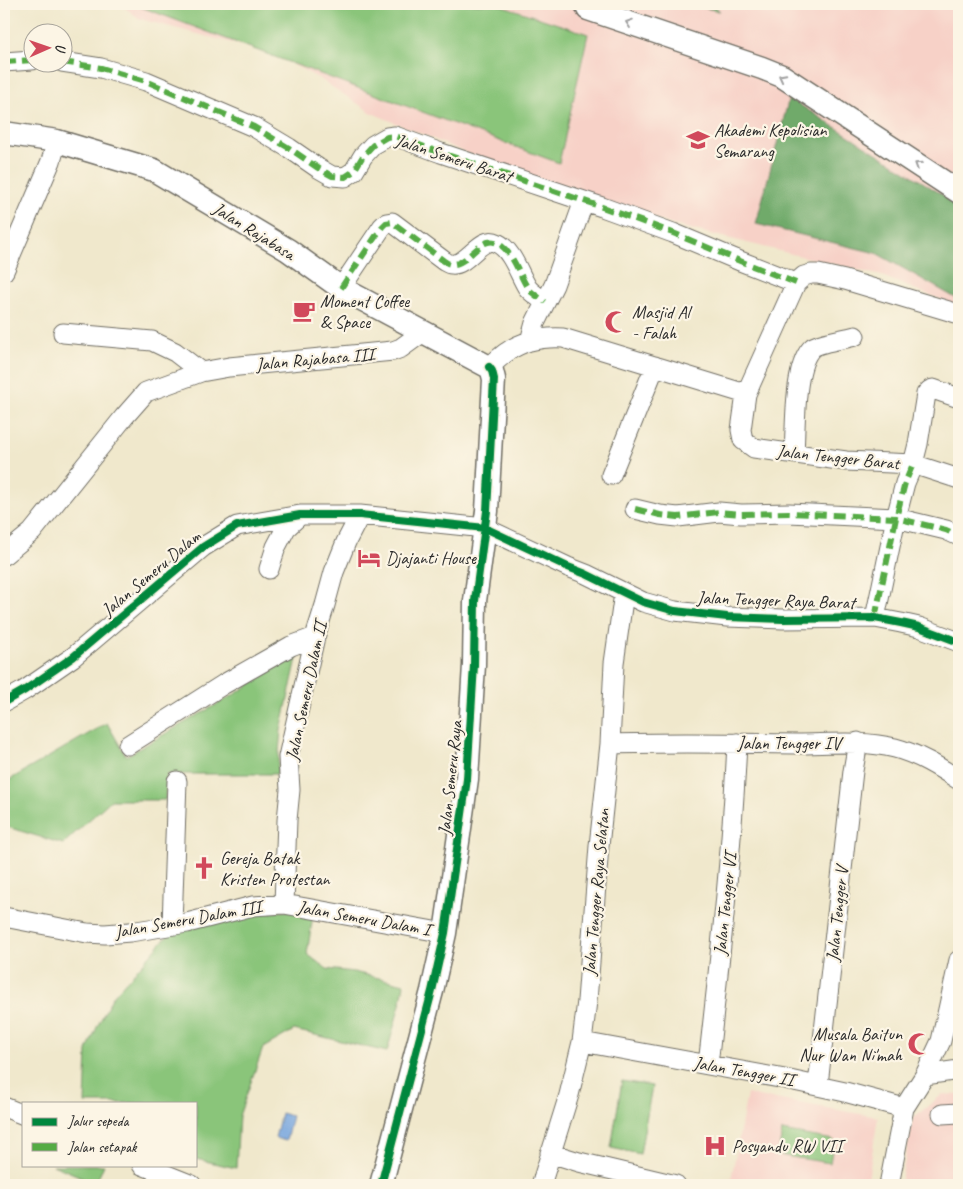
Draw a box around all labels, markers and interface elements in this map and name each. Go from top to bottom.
one-way arrow [625,18,634,28]
north arrow [22,22,72,72]
text: U [52,44,69,54]
one-way arrow [778,73,787,83]
place label: Akademi Kepolisian Semarang [714,119,828,162]
school or university icon: Akademi Kepolisian Semarang [685,127,711,153]
street label: Jalan Semeru Barat [392,129,518,188]
one-way arrow [915,162,924,172]
street label: Jalan Rajabasa [208,197,300,266]
place label: Moment Coffee & Space [320,290,410,333]
cafe icon: Moment Coffee & Space [291,298,317,324]
place label: Masjid Al - Falah [632,301,692,344]
mosque icon: Masjid Al - Falah [603,309,629,335]
street label: Jalan Rajabasa III [254,343,379,375]
street label: Jalan Tengger Barat [775,440,902,475]
street label: Jalan Semeru Dalam [96,525,206,622]
hotel icon: Djajanti House [356,545,382,571]
place label: Djajanti House [386,547,477,569]
street label: Jalan Tengger Raya Barat [696,586,858,614]
street label: Jalan Semeru Dalam II [280,616,332,764]
street label: Jalan Semeru Raya [433,719,467,837]
street label: Jalan Tengger IV [736,732,844,754]
street label: Jalan Tengger Raya Selatan [578,807,614,977]
place label: Gereja Batak Kristen Protestan [220,847,331,890]
street label: Jalan Tengger VI [709,848,742,957]
church icon: Gereja Batak Kristen Protestan [191,855,217,881]
street label: Jalan Tengger V [821,862,853,964]
street label: Jalan Semeru Dalam III [112,895,267,943]
street label: Jalan Semeru Dalam I [295,895,436,941]
place label: Musala Baitun Nur Wan Ni'mah [799,1023,903,1066]
mosque icon: Musala Baitun Nur Wan Ni'mah [906,1031,932,1057]
street label: Jalan Tengger II [691,1051,800,1091]
legend [22,1102,198,1166]
text: Jalur sepeda [67,1112,130,1131]
hospital icon: Posyandu RW VII [702,1133,728,1159]
place label: Posyandu RW VII [732,1135,846,1157]
text: Jalan setapak [67,1138,138,1157]

